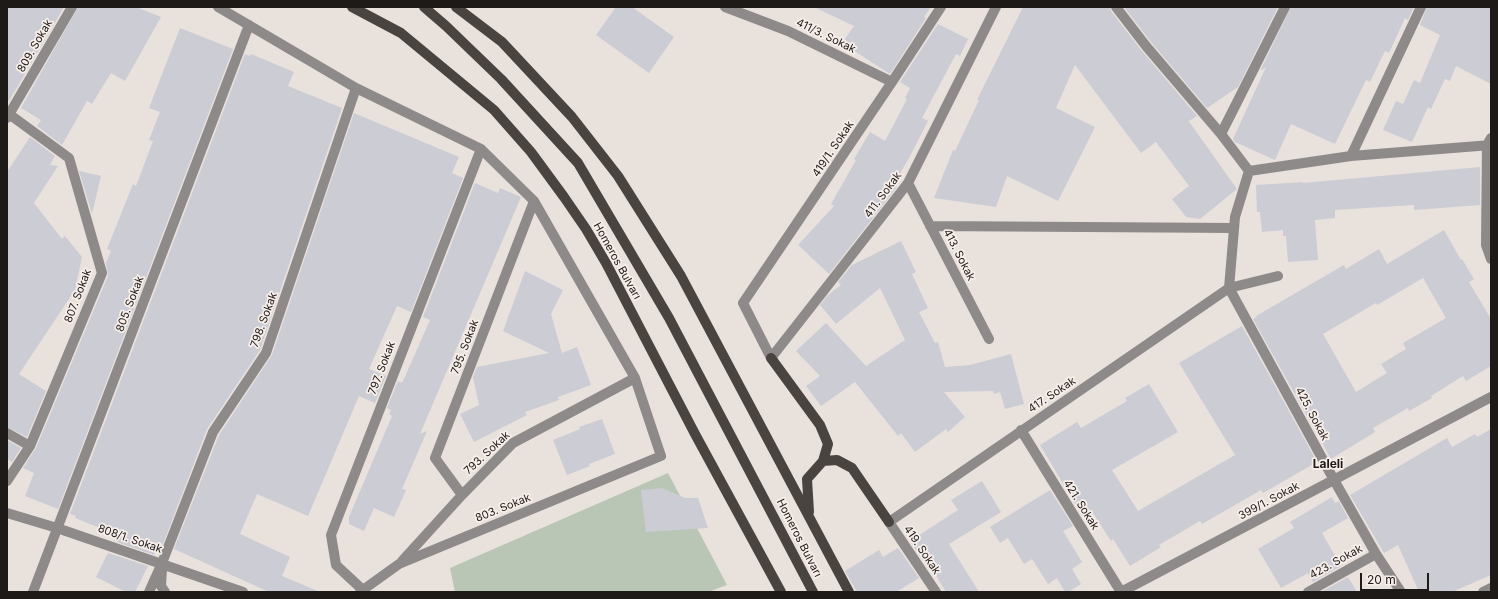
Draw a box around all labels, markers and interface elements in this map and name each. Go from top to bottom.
street label: 411/3. Sokak [794,16,858,56]
street label: 809. Sokak [15,17,55,75]
street label: 419/1. Sokak [809,118,857,180]
street label: 411. Sokak [861,169,905,221]
street label: Homeros Bulvarı [590,220,644,302]
street label: 413. Sokak [940,227,978,283]
street label: 807. Sokak [62,267,94,325]
street label: 805. Sokak [113,274,147,334]
street label: 798. Sokak [248,291,280,349]
street label: 795. Sokak [449,318,481,376]
street label: 797. Sokak [366,340,398,396]
street label: 417. Sokak [1026,374,1078,416]
street label: 425. Sokak [1292,385,1332,443]
street label: 793. Sokak [461,429,513,477]
district label: Laleli [1313,457,1343,471]
street label: 421. Sokak [1060,478,1102,532]
street label: 399/1. Sokak [1236,479,1302,523]
street label: 803. Sokak [473,491,533,525]
street label: Homeros Bulvarı [774,497,824,579]
street label: 808/1. Sokak [96,522,164,556]
street label: 419. Sokak [901,523,943,577]
street label: 423. Sokak [1307,542,1365,582]
scale bar [1362,565,1431,591]
text: 20 m [1367,572,1396,587]

